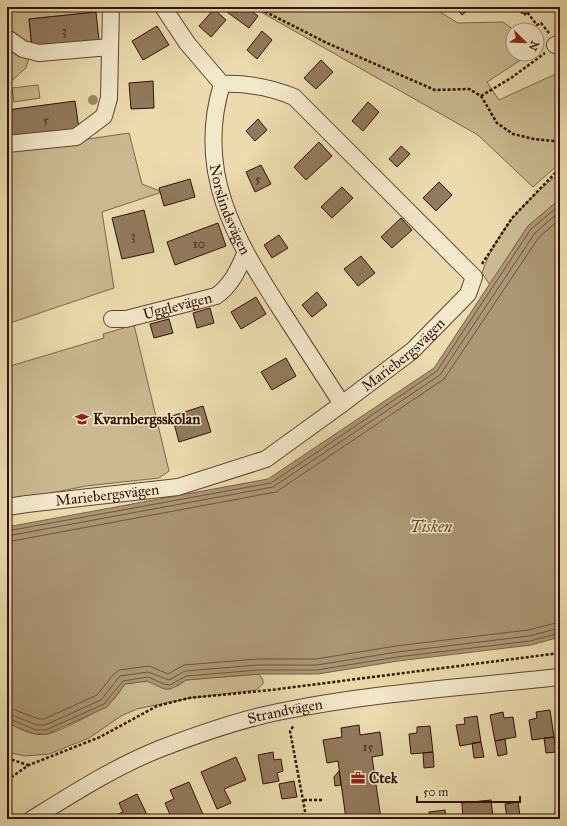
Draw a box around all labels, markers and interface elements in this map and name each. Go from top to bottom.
north arrow [505,22,545,62]
house number: 3 [61,23,67,39]
text: N [526,39,542,53]
house number: 5 [43,112,49,128]
street label: Norslindsvägen [206,163,255,258]
house number: 5 [255,171,261,187]
house number: 3 [130,228,136,244]
house number: 10 [193,236,205,252]
street label: Ugglevägen [141,288,214,323]
street label: Mariebergsvägen [358,314,449,395]
place label: Kvarnbergsskolan [93,410,201,429]
school or university icon: Kvarnbergsskolan [74,411,90,427]
street label: Mariebergsvägen [54,480,160,510]
water label: Tisken [410,517,453,536]
street label: Strandvägen [245,695,324,728]
house number: 15 [362,739,374,755]
place label: Ctek [369,769,399,787]
office icon: Ctek [350,770,366,786]
scale bar [417,778,520,804]
text: 50 m [423,785,448,799]

